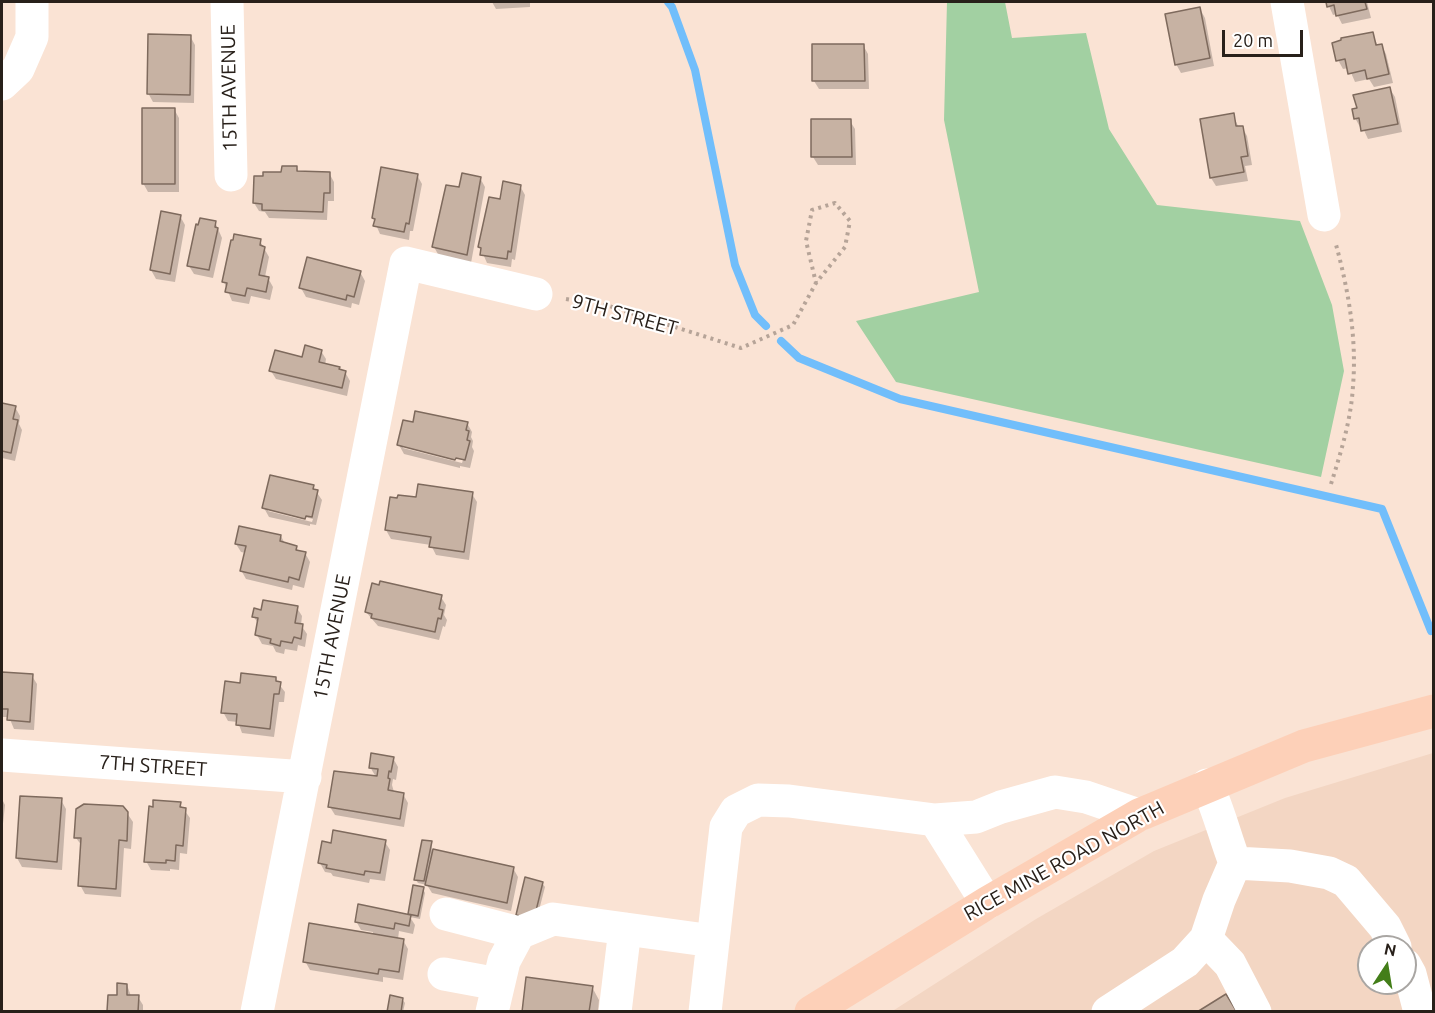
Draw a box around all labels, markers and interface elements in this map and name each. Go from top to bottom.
scale bar [1225,18,1306,56]
street label: 15TH AVENUE [216,24,242,152]
text: 20 m [1233,30,1273,50]
street label: 9TH STREET [569,289,681,341]
street label: 15TH AVENUE [308,572,356,702]
street label: 7TH STREET [98,750,208,782]
street label: RICE MINE ROAD NORTH [960,796,1168,926]
north arrow [1357,935,1417,995]
text: N [1383,939,1398,959]

